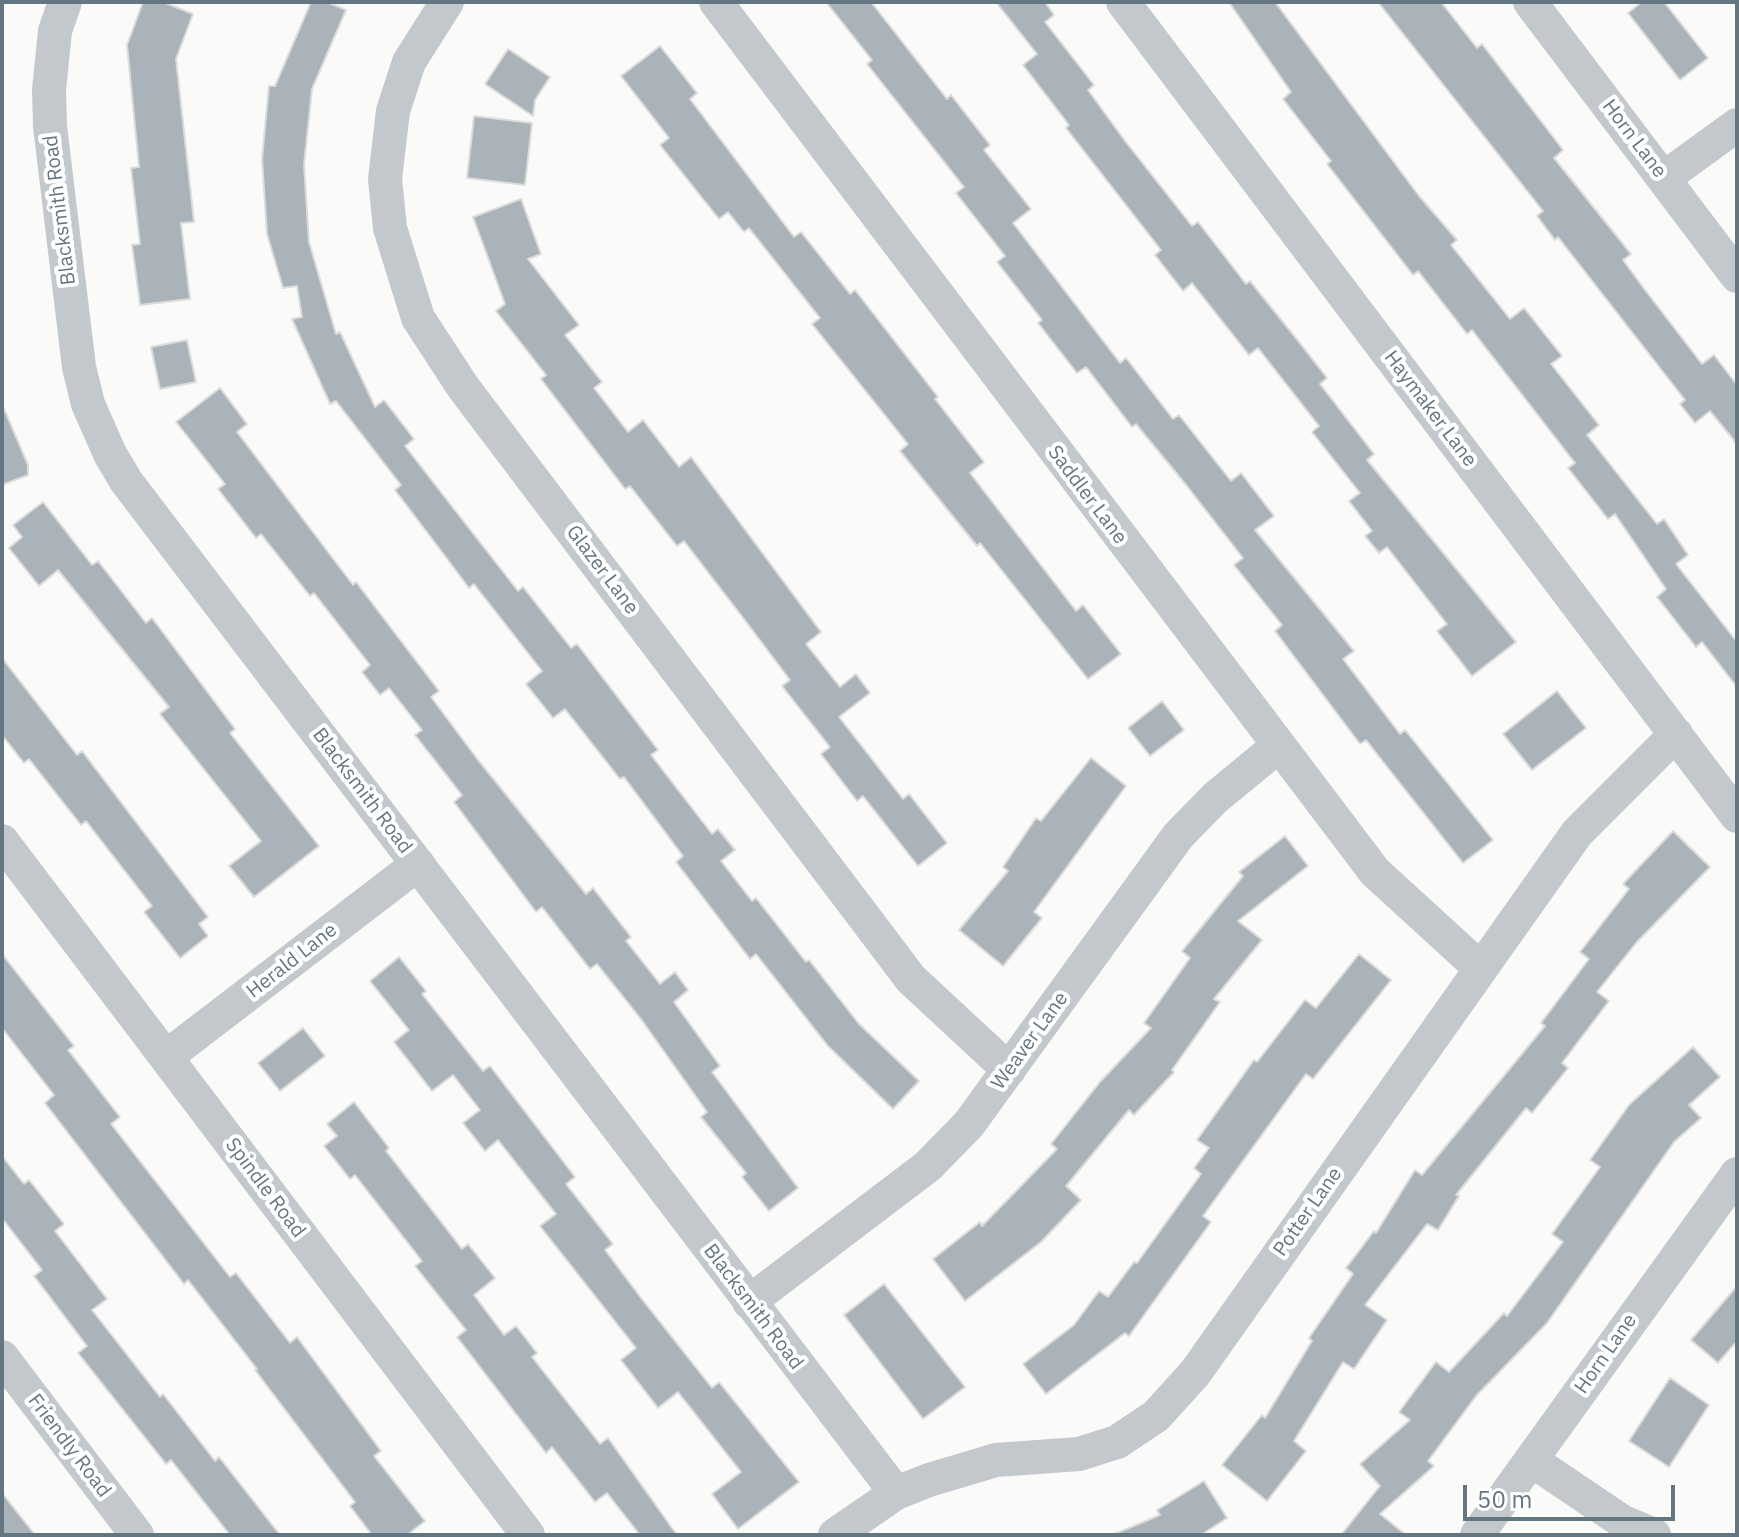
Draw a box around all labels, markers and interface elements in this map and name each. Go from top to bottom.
street label: Horn Lane [1597,95,1671,183]
street label: Blacksmith Road [39,134,81,286]
street label: Haymaker Lane [1379,346,1481,472]
street label: Saddler Lane [1042,441,1132,549]
street label: Glazer Lane [561,521,643,619]
street label: Blacksmith Road [307,724,417,858]
street label: Herald Lane [242,918,342,1004]
street label: Weaver Lane [987,988,1073,1094]
street label: Spindle Road [220,1134,310,1242]
street label: Potter Lane [1269,1163,1347,1261]
street label: Blacksmith Road [698,1240,808,1374]
street label: Horn Lane [1570,1310,1642,1398]
street label: Friendly Road [22,1390,116,1502]
scale bar [1467,1469,1679,1519]
text: 50 m [1477,1483,1532,1515]

